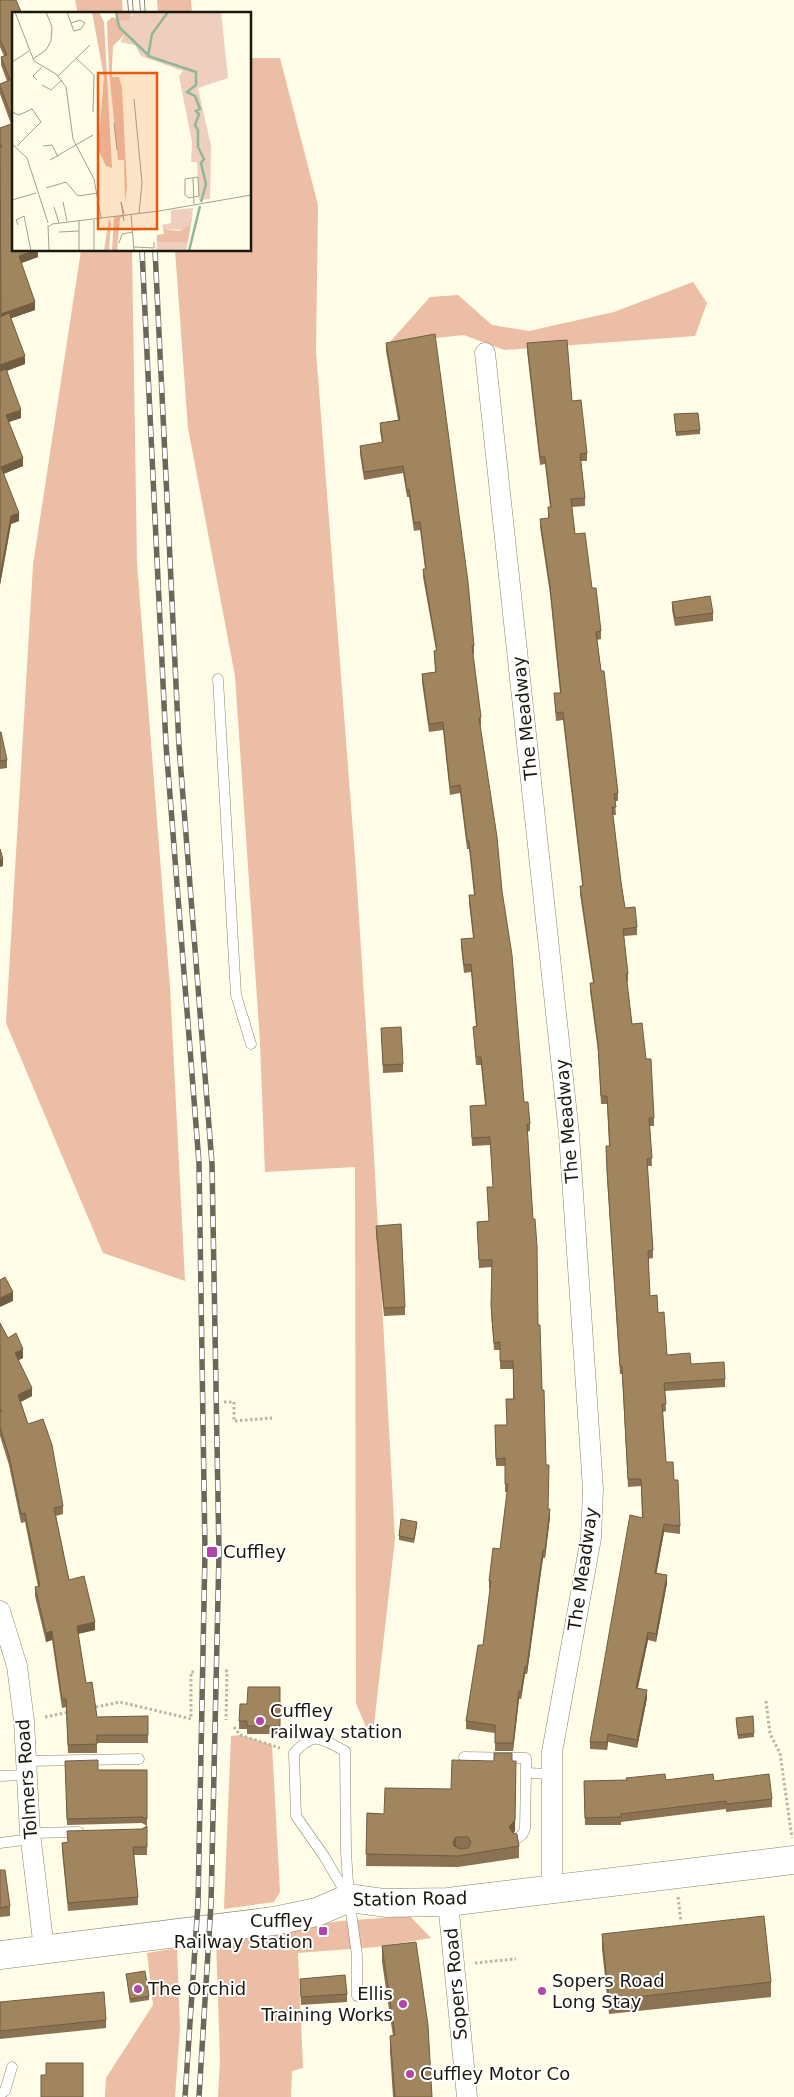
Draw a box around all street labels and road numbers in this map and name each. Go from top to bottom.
street label: The Meadway [508,655,542,782]
street label: The Meadway [551,1058,582,1185]
street label: The Meadway [563,1505,602,1633]
street label: Tolmers Road [12,1718,41,1841]
street label: Station Road [352,1887,468,1910]
street label: Sopers Road [440,1927,471,2041]

